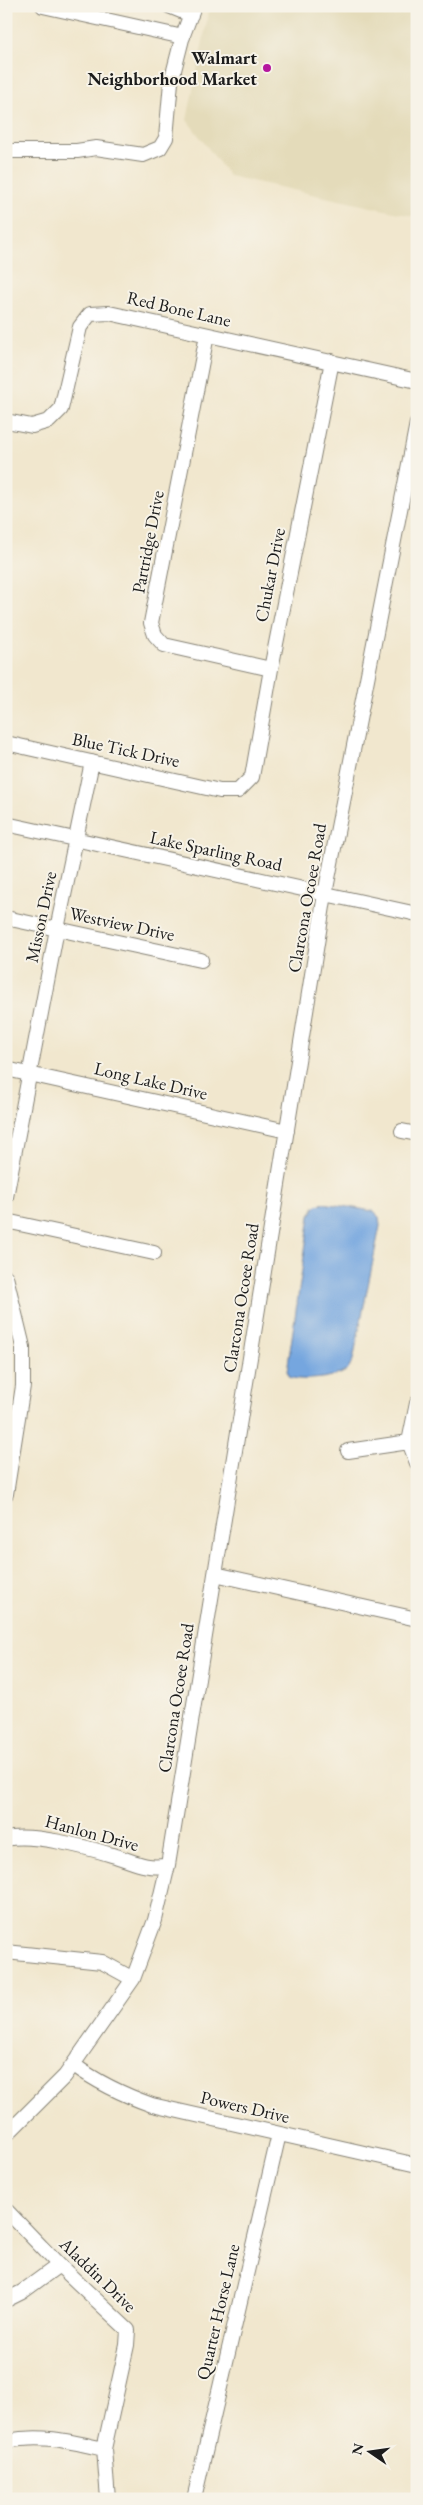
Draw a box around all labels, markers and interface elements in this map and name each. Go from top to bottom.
place label: Walmart Neighborhood Market [87,46,257,90]
marker: Walmart Neighborhood Market [261,62,273,74]
street label: Red Bone Lane [125,285,233,332]
street label: Partridge Drive [126,489,169,595]
street label: Chukar Drive [249,526,290,624]
street label: Blue Tick Drive [70,727,182,772]
street label: Clarcona Ocoee Road [282,821,331,974]
street label: Lake Sparling Road [148,825,285,876]
street label: Misson Drive [20,869,61,965]
street label: Westview Drive [67,901,177,946]
street label: Long Lake Drive [92,1056,210,1105]
street label: Clarcona Ocoee Road [217,1221,264,1374]
street label: Clarcona Ocoee Road [152,1621,199,1774]
street label: Hanlon Drive [43,1809,142,1856]
street label: Powers Drive [198,2085,292,2128]
street label: Aladdin Drive [54,2232,142,2317]
street label: Quarter Horse Lane [191,2242,244,2382]
north arrow [346,2428,396,2478]
text: N [347,2441,368,2457]

